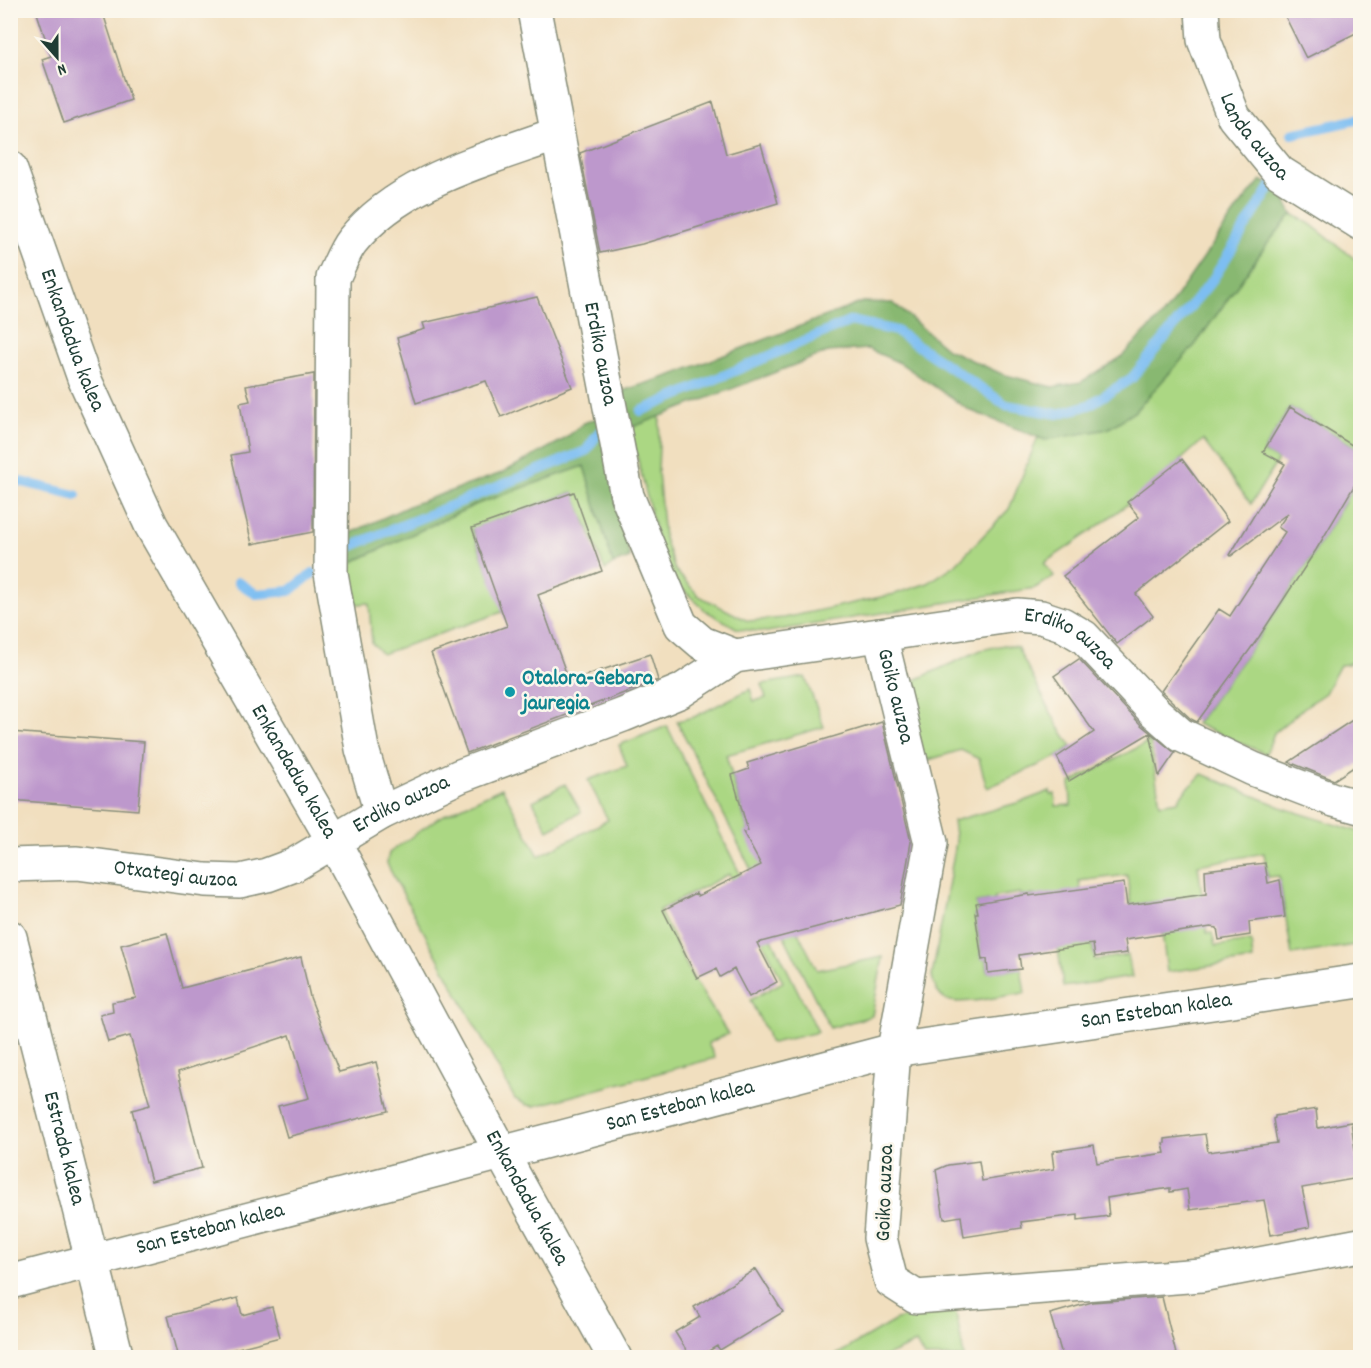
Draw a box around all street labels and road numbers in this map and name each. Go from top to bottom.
street label: Landa auzoa [1211,89,1295,190]
street label: Enkandadua kalea [31,265,113,417]
street label: Erdiko auzoa [575,299,625,409]
street label: Erdiko auzoa [1023,600,1123,677]
street label: Goiko auzoa [868,645,922,748]
street label: Enkandadua kalea [242,699,345,845]
street label: Erdiko auzoa [347,767,456,842]
street label: Otxategi auzoa [112,852,238,896]
street label: San Esteban kalea [1079,985,1234,1038]
street label: San Esteban kalea [603,1072,758,1140]
street label: Estrada kalea [34,1088,93,1209]
street label: Enkandadua kalea [477,1125,577,1272]
street label: Goiko auzoa [869,1143,903,1242]
street label: San Esteban kalea [133,1195,288,1264]

